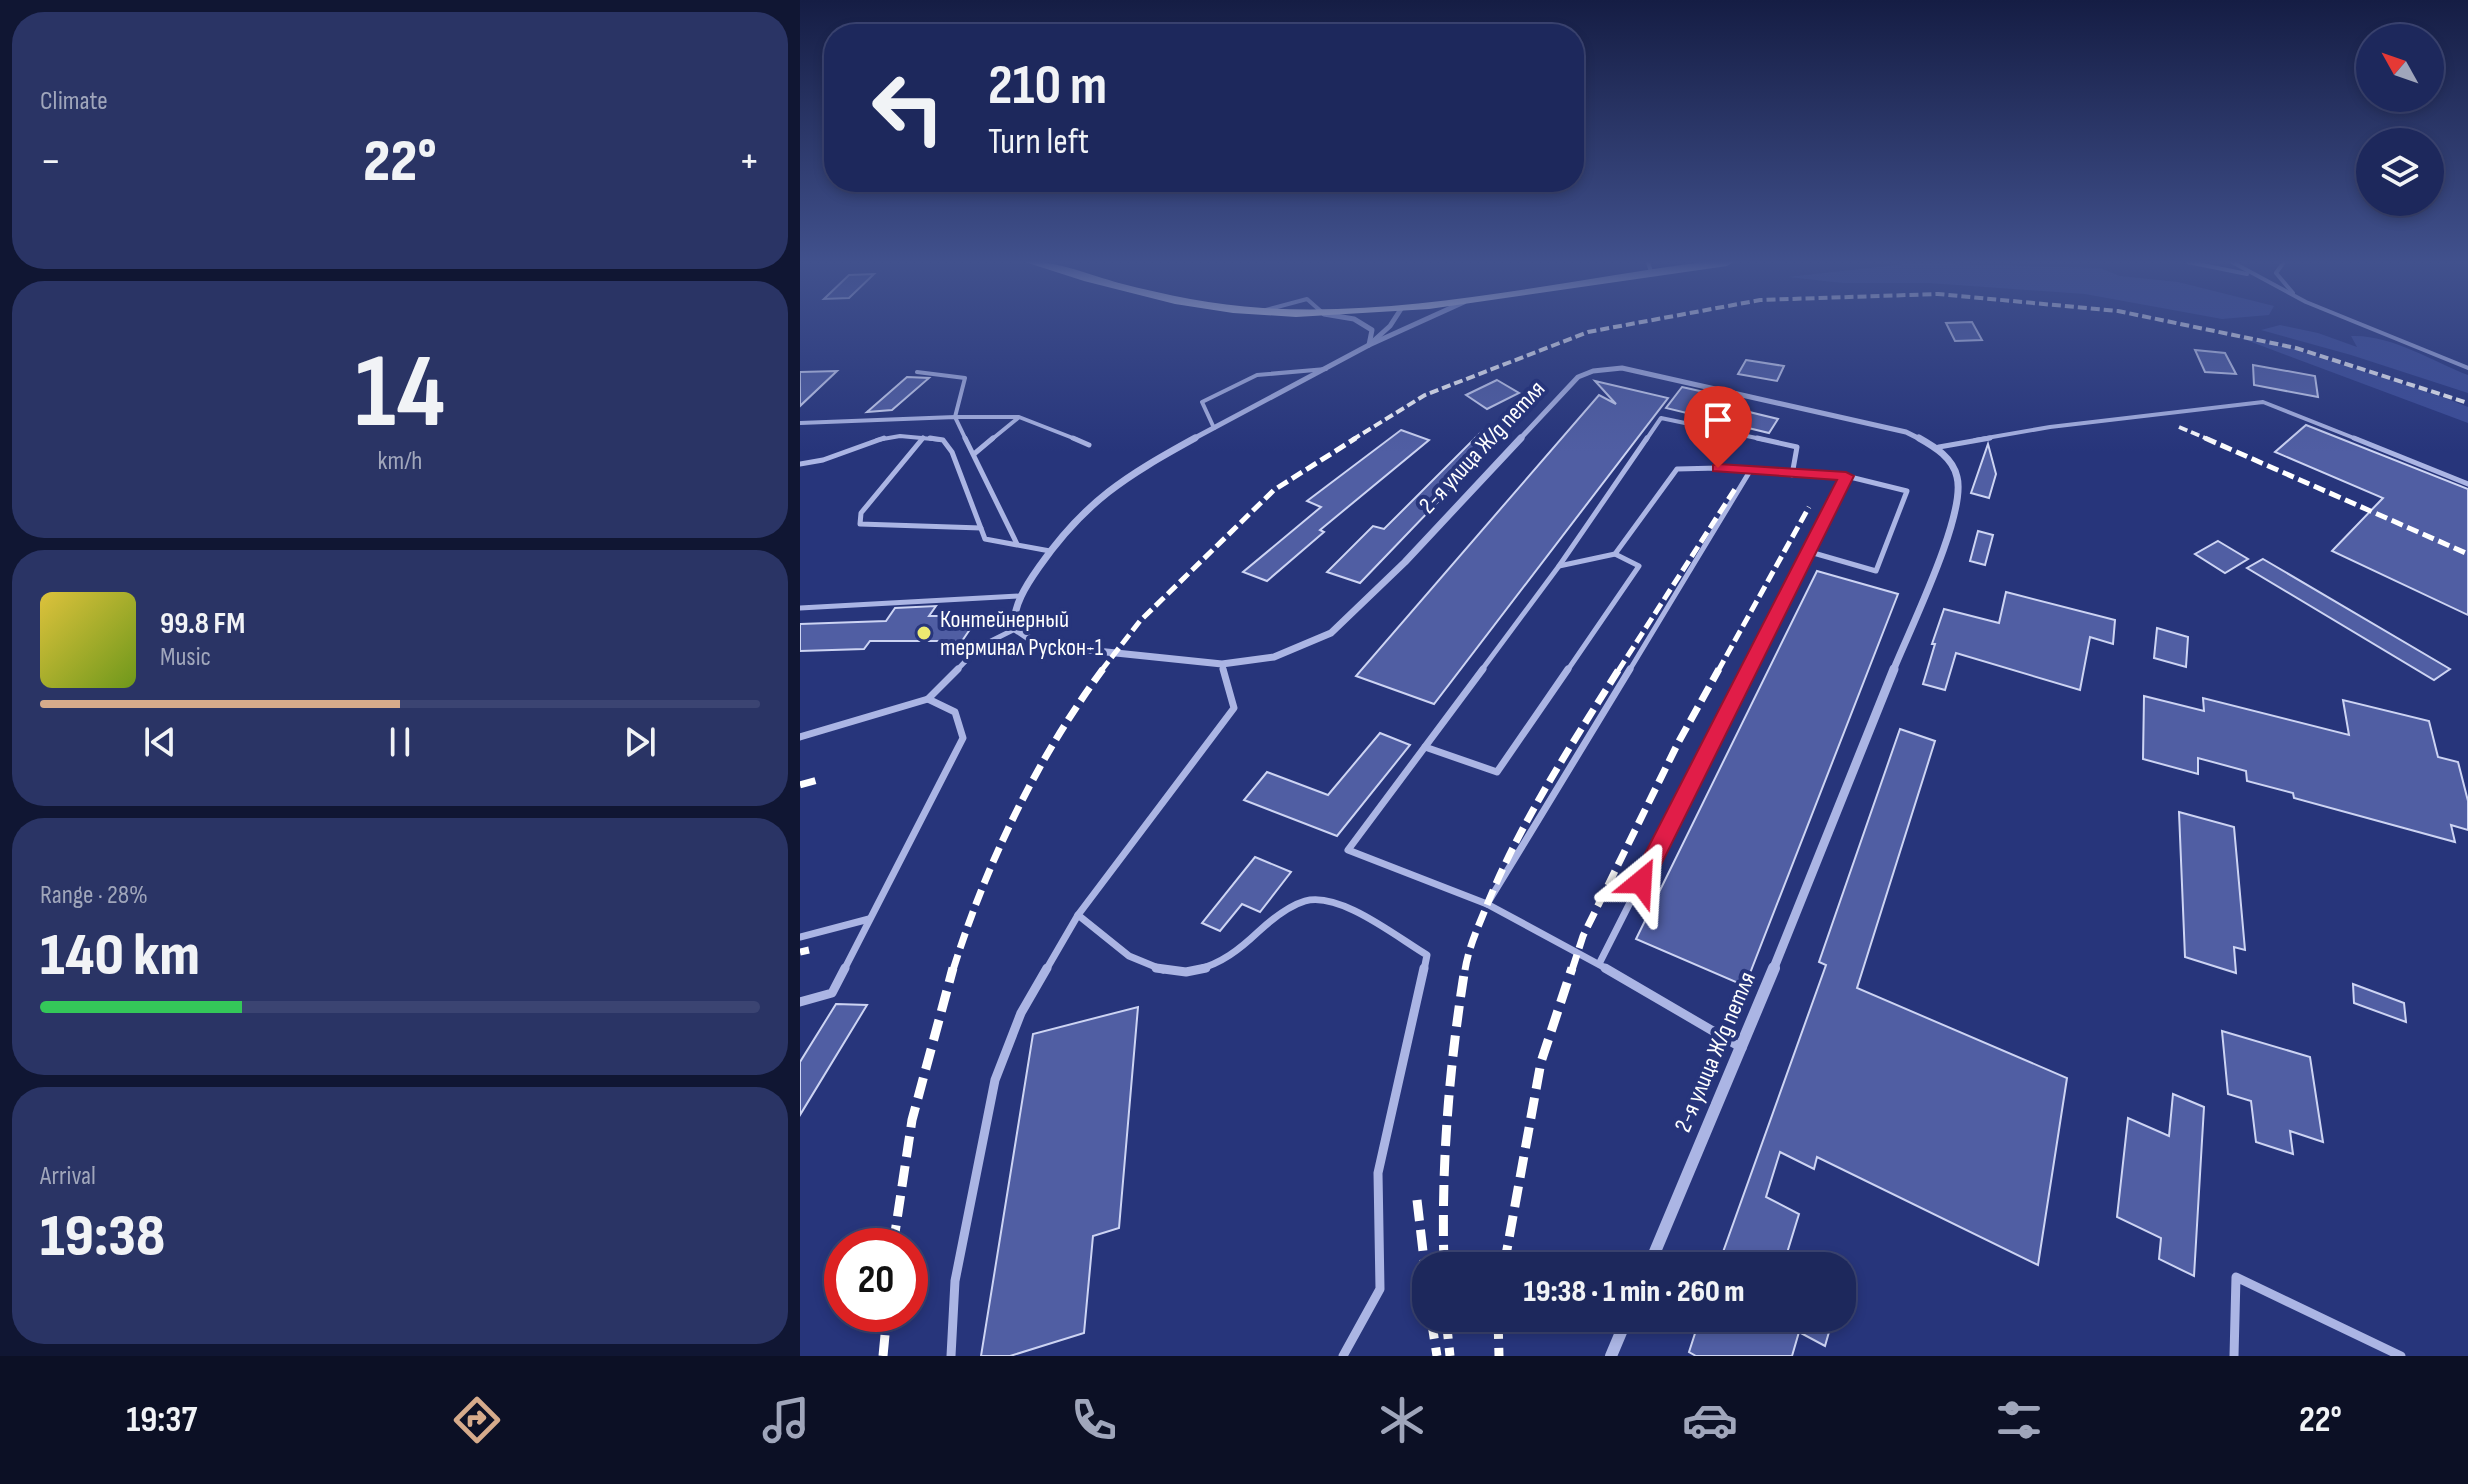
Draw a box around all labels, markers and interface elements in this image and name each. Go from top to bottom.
north arrow [2356,24,2444,112]
map controls [2356,24,2444,216]
text: 210 m [988,53,1107,120]
icon: left [856,56,960,160]
text: Climate [40,86,108,117]
text: Turn left [988,121,1089,164]
text: 22° [363,126,437,198]
button: layers [2356,128,2444,216]
text: − [40,135,62,188]
text: + [738,135,760,188]
text: 14 [355,331,445,456]
street label: 2-я улица Ж/д петля [1413,375,1551,519]
pin [1684,386,1752,468]
icon: arrive [1696,398,1740,442]
text: km/h [378,446,422,477]
place label: Контейнерный терминал Рускон-1 [940,605,1104,662]
text: 99.8 FM [160,606,245,642]
marker: Контейнерный терминал Рускон-1 [915,624,933,642]
text: Music [160,642,211,673]
icon: previous [138,720,182,764]
icon: pause [378,720,422,764]
icon: next [618,720,662,764]
position arrow [1599,840,1683,924]
text: Range · 28% [40,880,148,911]
text: 140 km [40,920,200,992]
street label: 2-я улица Ж/д петля [1668,968,1762,1136]
text: Arrival [40,1161,96,1192]
text: 19:38 [40,1201,165,1273]
speed limit sign: 20 [824,1228,928,1332]
text: 19:38 · 1 min · 260 m [1523,1274,1745,1310]
icon: directions [449,1392,505,1448]
icon: music [758,1392,814,1448]
icon: phone [1066,1392,1122,1448]
icon: climate [1374,1392,1430,1448]
icon: car [1682,1392,1738,1448]
icon: filters [1991,1392,2047,1448]
text: 19:37 [126,1399,197,1442]
text: 22° [2299,1399,2342,1442]

